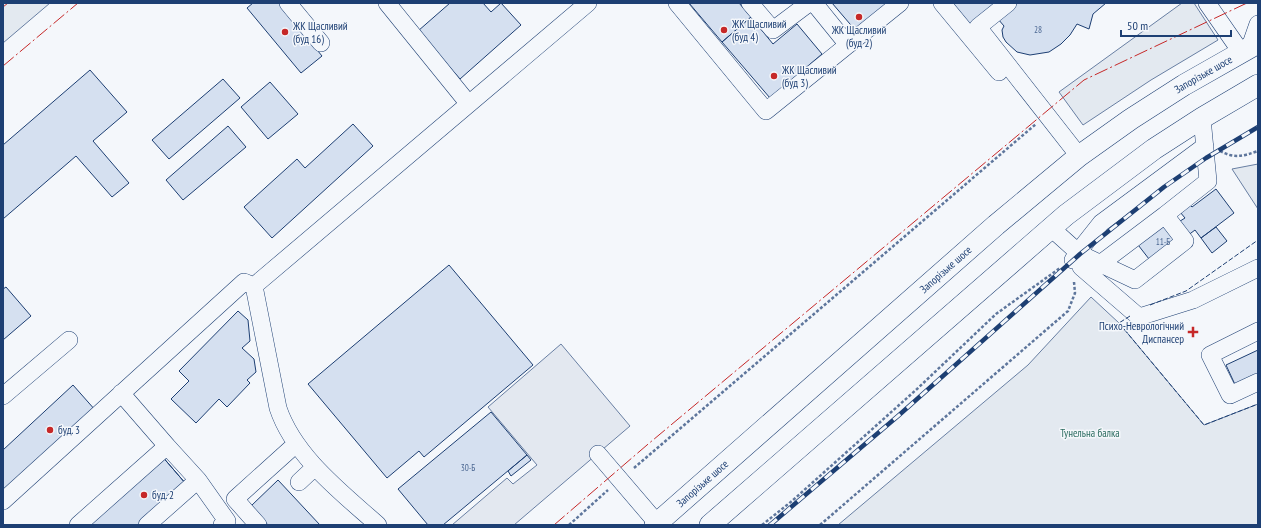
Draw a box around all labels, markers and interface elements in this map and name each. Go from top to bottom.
marker: ЖК Щасливий (буд 2) [854,12,864,22]
scale bar [1121,12,1231,38]
place label: ЖК Щасливий (буд 4) [731,17,787,44]
text: 50 m [1127,18,1148,33]
place label: ЖК Щасливий (буд 16) [292,19,348,46]
place label: ЖК Щасливий (буд 2) [831,23,886,50]
house number: 28 [1034,24,1042,35]
marker: ЖК Щасливий (буд 4) [719,25,729,35]
marker: ЖК Щасливий (буд 16) [280,27,290,37]
street label: Запорізьке шосе [1172,52,1235,96]
place label: ЖК Щасливий (буд 3) [781,63,837,90]
marker: ЖК Щасливий (буд 3) [769,71,779,81]
house number: 11-Б [1156,236,1170,247]
street label: Запорізьке шосе [917,242,975,296]
place label: Психо-Неврологічний Диспансер [1099,319,1184,346]
marker: Психо-Неврологічний Диспансер [1187,326,1199,338]
place label: буд. 3 [58,423,80,437]
marker: буд. 3 [45,425,55,435]
park label: Тунельна балка [1060,426,1120,440]
street label: Запорізьке шосе [673,457,732,510]
house number: 30-Б [461,462,475,473]
place label: буд. 2 [152,488,174,502]
marker: буд. 2 [139,490,149,500]

